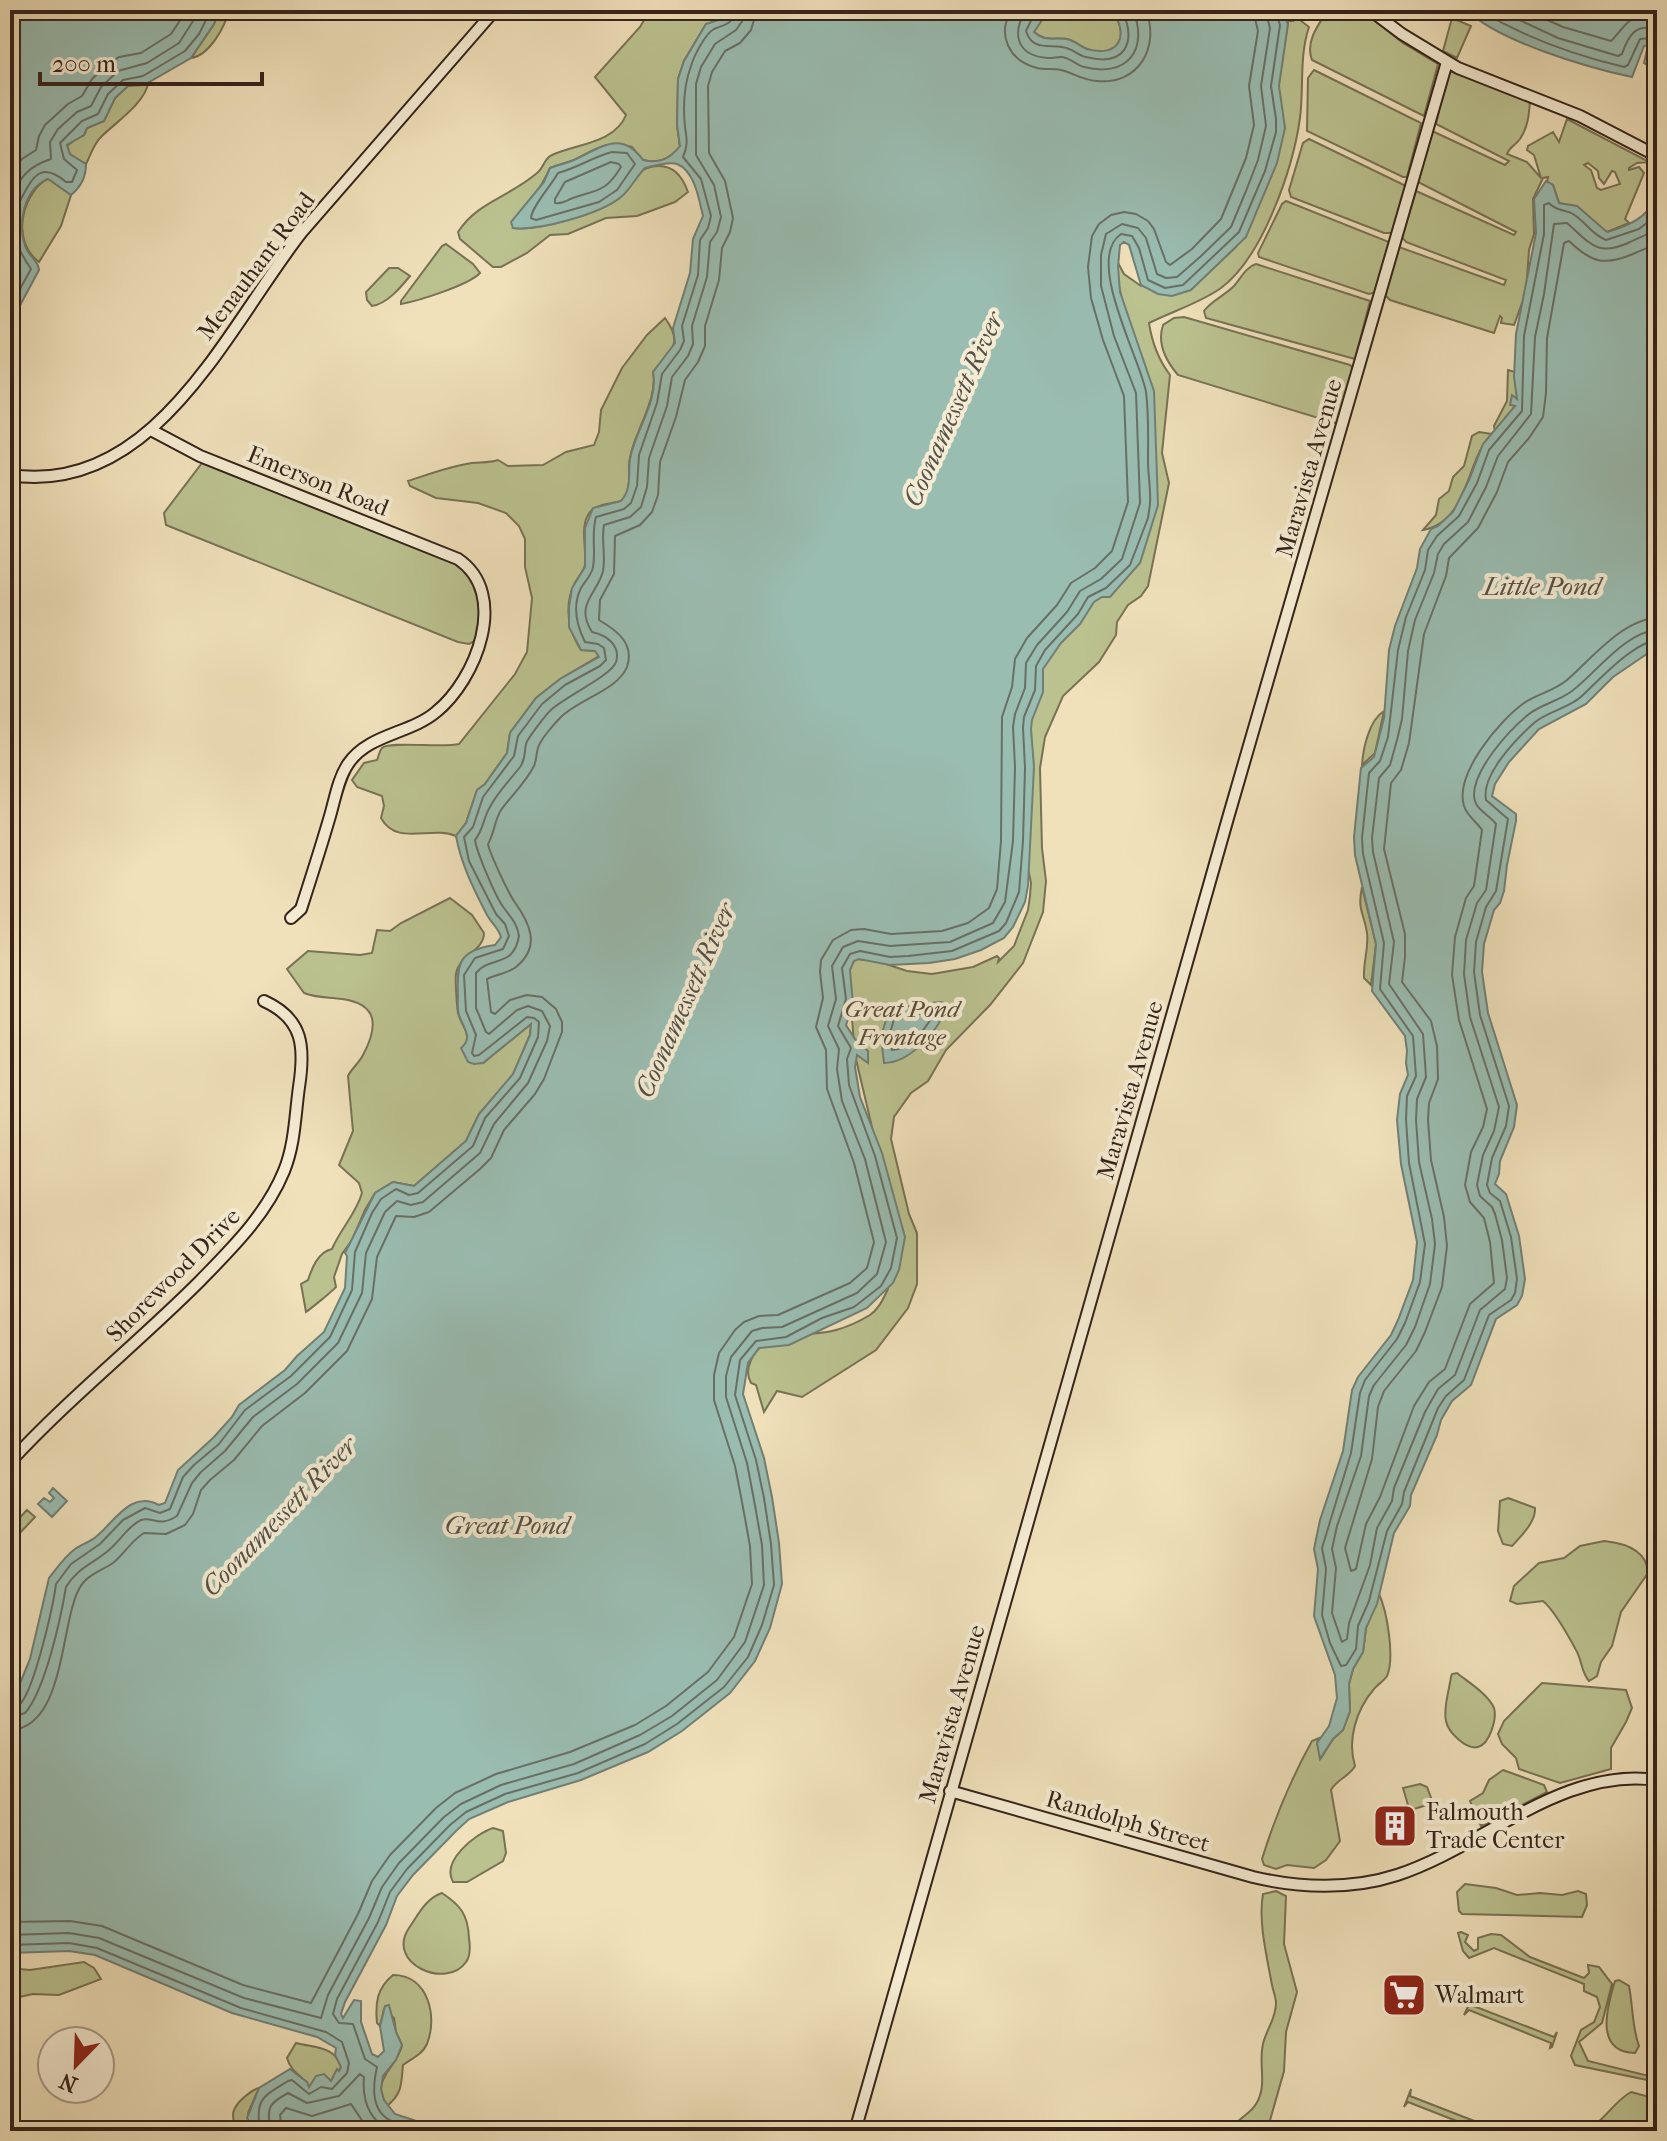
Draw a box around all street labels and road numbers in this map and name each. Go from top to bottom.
street label: Menauhant Road [191,186,321,345]
street label: Maravista Avenue [1270,375,1348,560]
street label: Emerson Road [243,440,394,522]
street label: Maravista Avenue [1091,997,1169,1182]
street label: Shorewood Drive [100,1202,246,1348]
street label: Maravista Avenue [913,1621,991,1806]
street label: Randolph Street [1043,1784,1214,1858]

